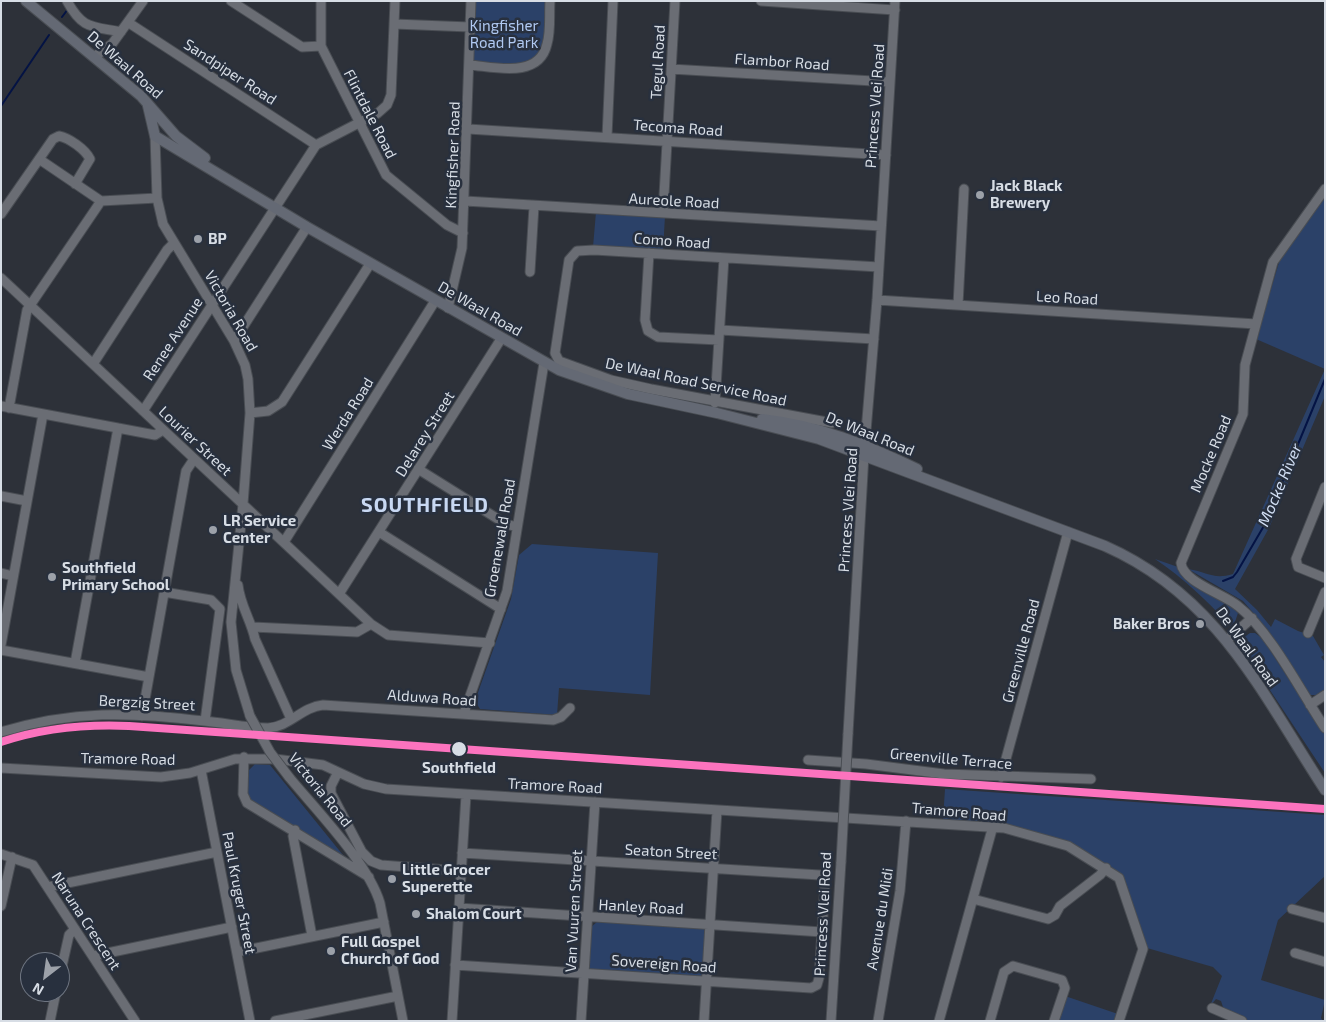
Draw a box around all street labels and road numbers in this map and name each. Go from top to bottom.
street label: Tegul Road [647,24,669,100]
street label: De Waal Road [84,27,166,103]
street label: Sandpiper Road [180,35,280,109]
street label: Princess Vlei Road [862,43,888,169]
street label: Flambor Road [734,50,830,74]
street label: Flintdale Road [340,66,400,162]
street label: Kingfisher Road [442,101,464,209]
street label: Tecoma Road [632,116,724,140]
street label: Aureole Road [628,190,720,212]
street label: Como Road [633,229,711,253]
street label: Victoria Road [201,267,261,355]
street label: De Waal Road [435,278,525,340]
street label: Leo Road [1035,287,1099,309]
street label: Renee Avenue [139,294,207,384]
street label: De Waal Road Service Road [604,354,788,410]
street label: Werda Road [318,374,378,454]
street label: Delarey Street [392,388,458,480]
street label: Lourier Street [155,403,235,479]
street label: De Waal Road [823,408,917,460]
street label: Mocke Road [1187,413,1235,495]
street label: Princess Vlei Road [835,447,861,573]
street label: Groenewald Road [481,477,519,599]
street label: Greenville Road [999,597,1043,705]
street label: De Waal Road [1212,604,1282,690]
street label: Alduwa Road [387,686,477,710]
street label: Bergzig Street [98,691,196,715]
street label: Greenville Terrace [889,745,1013,773]
street label: Tramore Road [80,749,176,769]
street label: Victoria Road [285,749,355,831]
street label: Tramore Road [507,775,603,797]
street label: Tramore Road [911,799,1007,825]
street label: Paul Kruger Street [218,830,260,956]
street label: Seaton Street [624,841,718,863]
street label: Van Vuuren Street [562,849,586,973]
street label: Princess Vlei Road [811,851,835,977]
street label: Avenue du Midi [863,867,897,971]
street label: Naruna Crescent [48,869,124,973]
street label: Hanley Road [598,896,684,918]
street label: Sovereign Road [611,951,717,977]

